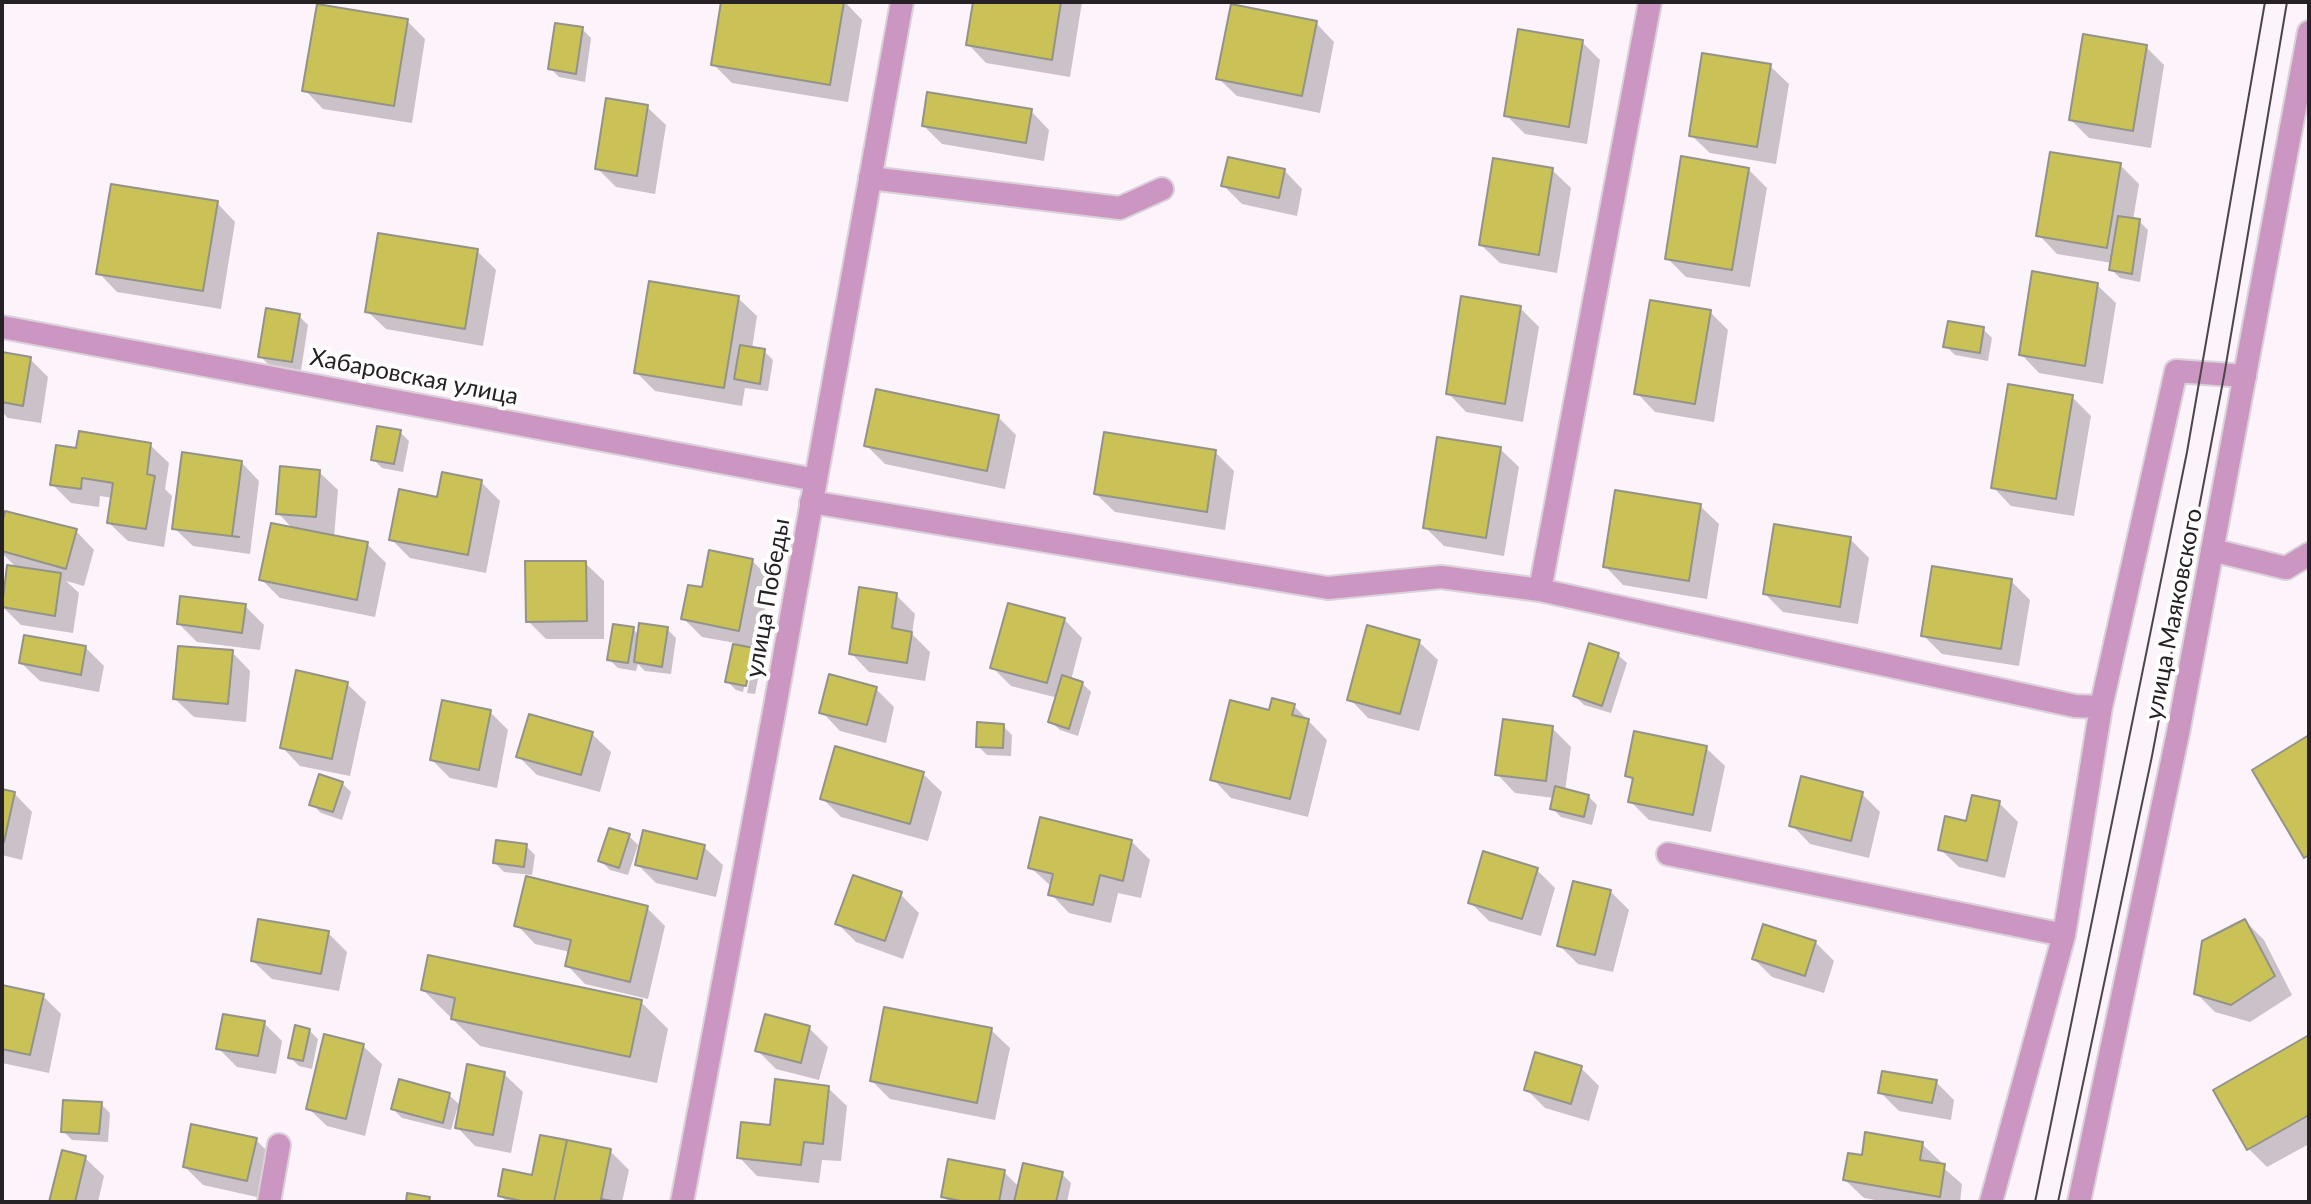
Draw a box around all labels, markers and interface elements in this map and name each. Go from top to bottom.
street label: Хабаровская улица [307,343,521,411]
street label: улица Маяковского [2139,506,2209,722]
street label: улица Победы [740,516,796,680]

